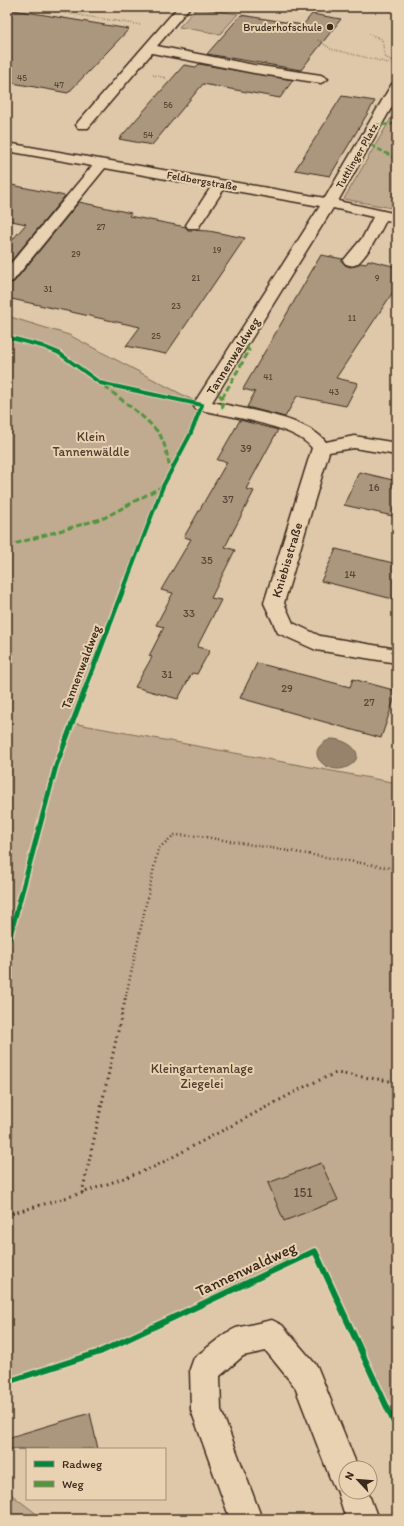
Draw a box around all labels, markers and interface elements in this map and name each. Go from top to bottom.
place label: Bruderhofschule [243,21,322,34]
marker: Bruderhofschule [325,22,335,32]
house number: 45 [17,72,27,83]
house number: 47 [54,79,64,90]
house number: 56 [163,99,173,110]
street label: Tuttlinger Platz [333,121,381,191]
house number: 54 [143,129,154,140]
street label: Feldbergstraße [166,168,238,194]
house number: 27 [96,221,106,232]
house number: 19 [213,244,222,255]
house number: 29 [71,248,81,259]
house number: 21 [192,272,200,283]
house number: 9 [375,272,380,283]
house number: 31 [43,283,53,294]
house number: 23 [171,300,181,311]
house number: 11 [348,312,356,323]
street label: Tannenwaldweg [203,314,263,398]
house number: 25 [151,330,161,341]
house number: 41 [263,371,273,382]
house number: 43 [329,386,339,397]
park label: Klein Tannenwäldle [53,429,129,459]
house number: 39 [240,442,252,455]
house number: 16 [369,481,380,494]
house number: 37 [222,493,234,506]
street label: Kniebisstraße [268,521,306,599]
house number: 35 [201,554,213,567]
house number: 14 [344,568,356,581]
house number: 33 [183,607,195,620]
street label: Tannenwaldweg [58,623,104,711]
house number: 31 [161,668,173,681]
house number: 29 [281,682,293,695]
house number: 27 [363,696,375,709]
park label: Kleingartenanlage Ziegelei [151,1061,253,1091]
house number: 151 [294,1185,312,1200]
street label: Tannenwaldweg [193,1237,300,1301]
legend [26,1448,166,1500]
text: Radweg [62,1457,103,1471]
north arrow [338,1460,378,1500]
text: N [342,1470,357,1482]
text: Weg [62,1477,85,1491]

